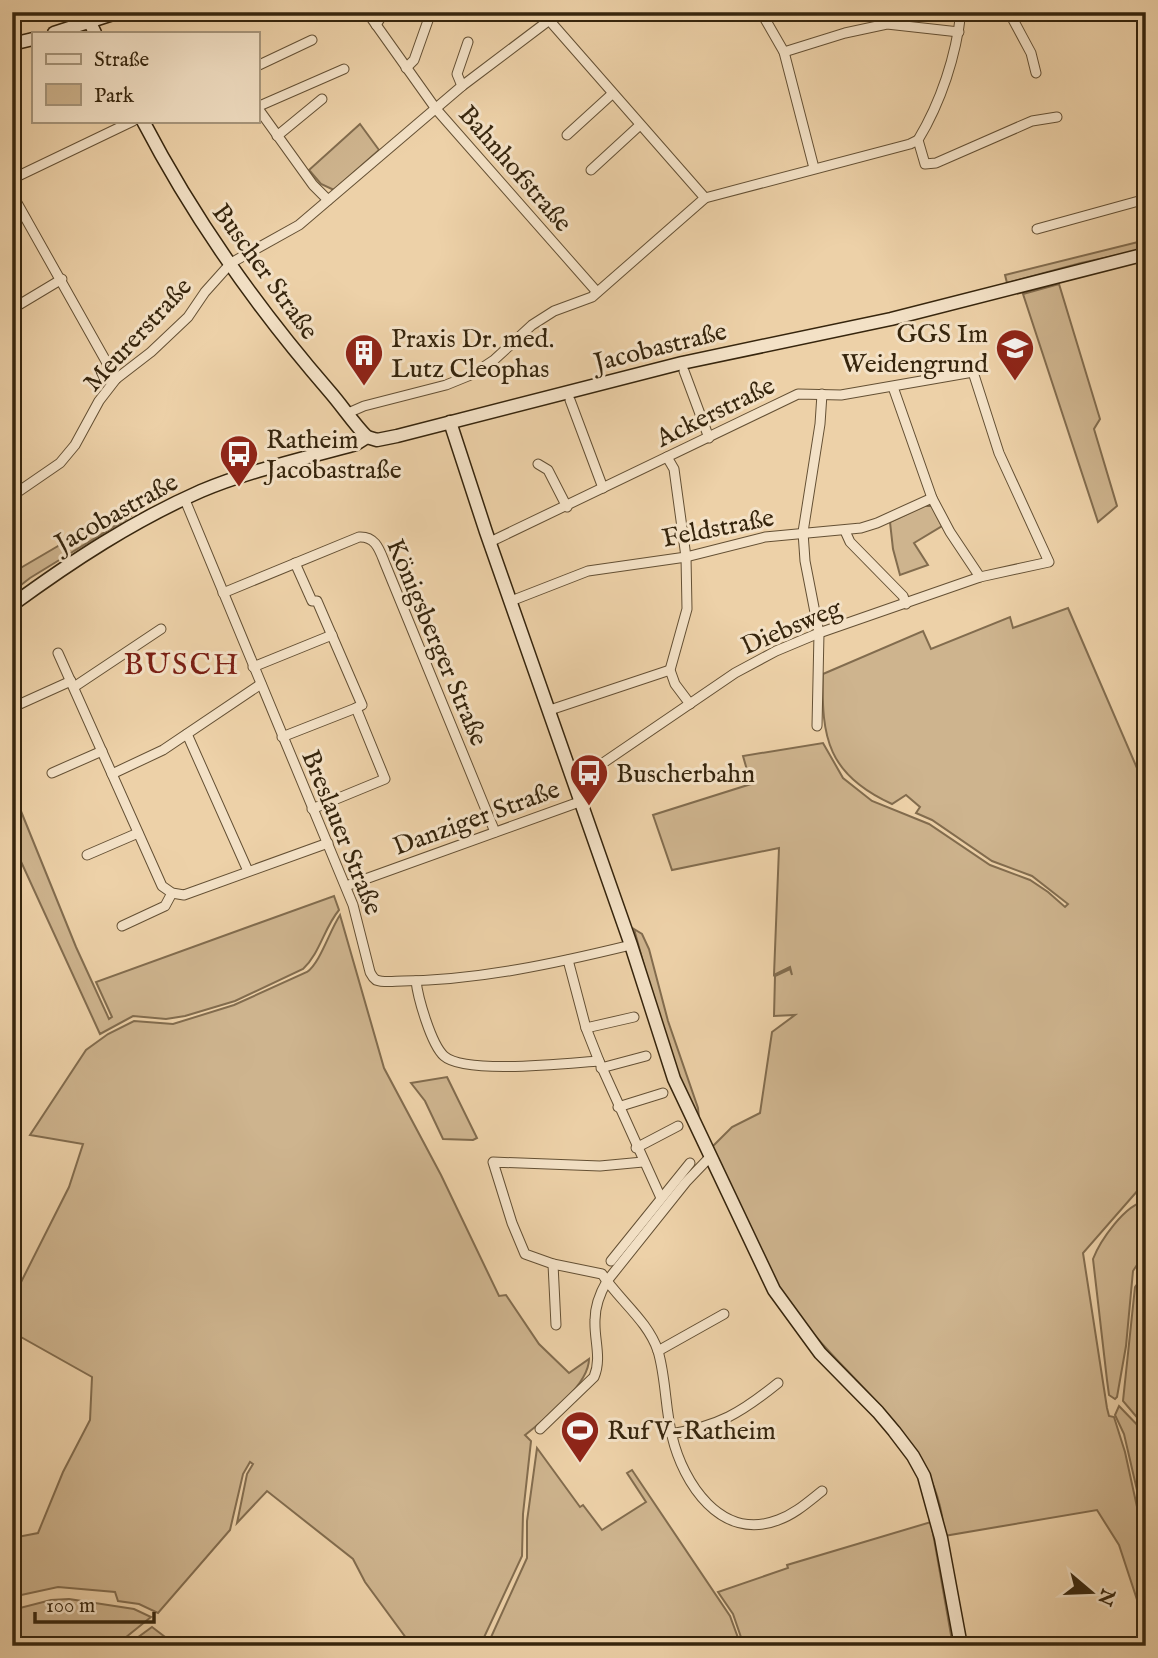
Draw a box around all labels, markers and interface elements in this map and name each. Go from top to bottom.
legend [32,32,259,122]
text: Straße [94,47,150,74]
text: Park [94,83,135,110]
street label: Bahnhofstraße [451,99,579,239]
street label: Buscher Straße [204,197,325,346]
street label: Meurerstraße [77,271,200,399]
street label: Jacobastraße [588,315,730,381]
place label: GGS Im Weidengrund [841,318,988,381]
place label: Praxis Dr. med. Lutz Cleophas [391,323,554,386]
school or university icon: GGS Im Weidengrund [994,327,1036,382]
building icon: Praxis Dr. med. Lutz Cleophas [343,332,385,387]
street label: Ackerstraße [650,369,781,456]
place label: Ratheim Jacobastraße [263,424,402,487]
bus stop icon: Ratheim Jacobastraße [218,433,260,488]
street label: Jacobastraße [47,466,184,562]
street label: Feldstraße [660,501,777,555]
street label: Königsberger Straße [378,534,495,751]
street label: Diebsweg [736,591,848,663]
district label: BUSCH [123,647,241,685]
street label: Breslauer Straße [293,745,390,920]
bus stop icon: Buscherbahn [568,752,610,807]
place label: Buscherbahn [616,758,755,791]
street label: Danziger Straße [389,773,564,864]
sports icon: RufV-Ratheim [559,1409,601,1464]
place label: RufV-Ratheim [607,1415,776,1448]
north arrow [1056,1556,1126,1626]
scale bar [35,1581,154,1625]
text: N [1091,1584,1120,1609]
text: 100 m [46,1593,95,1620]

